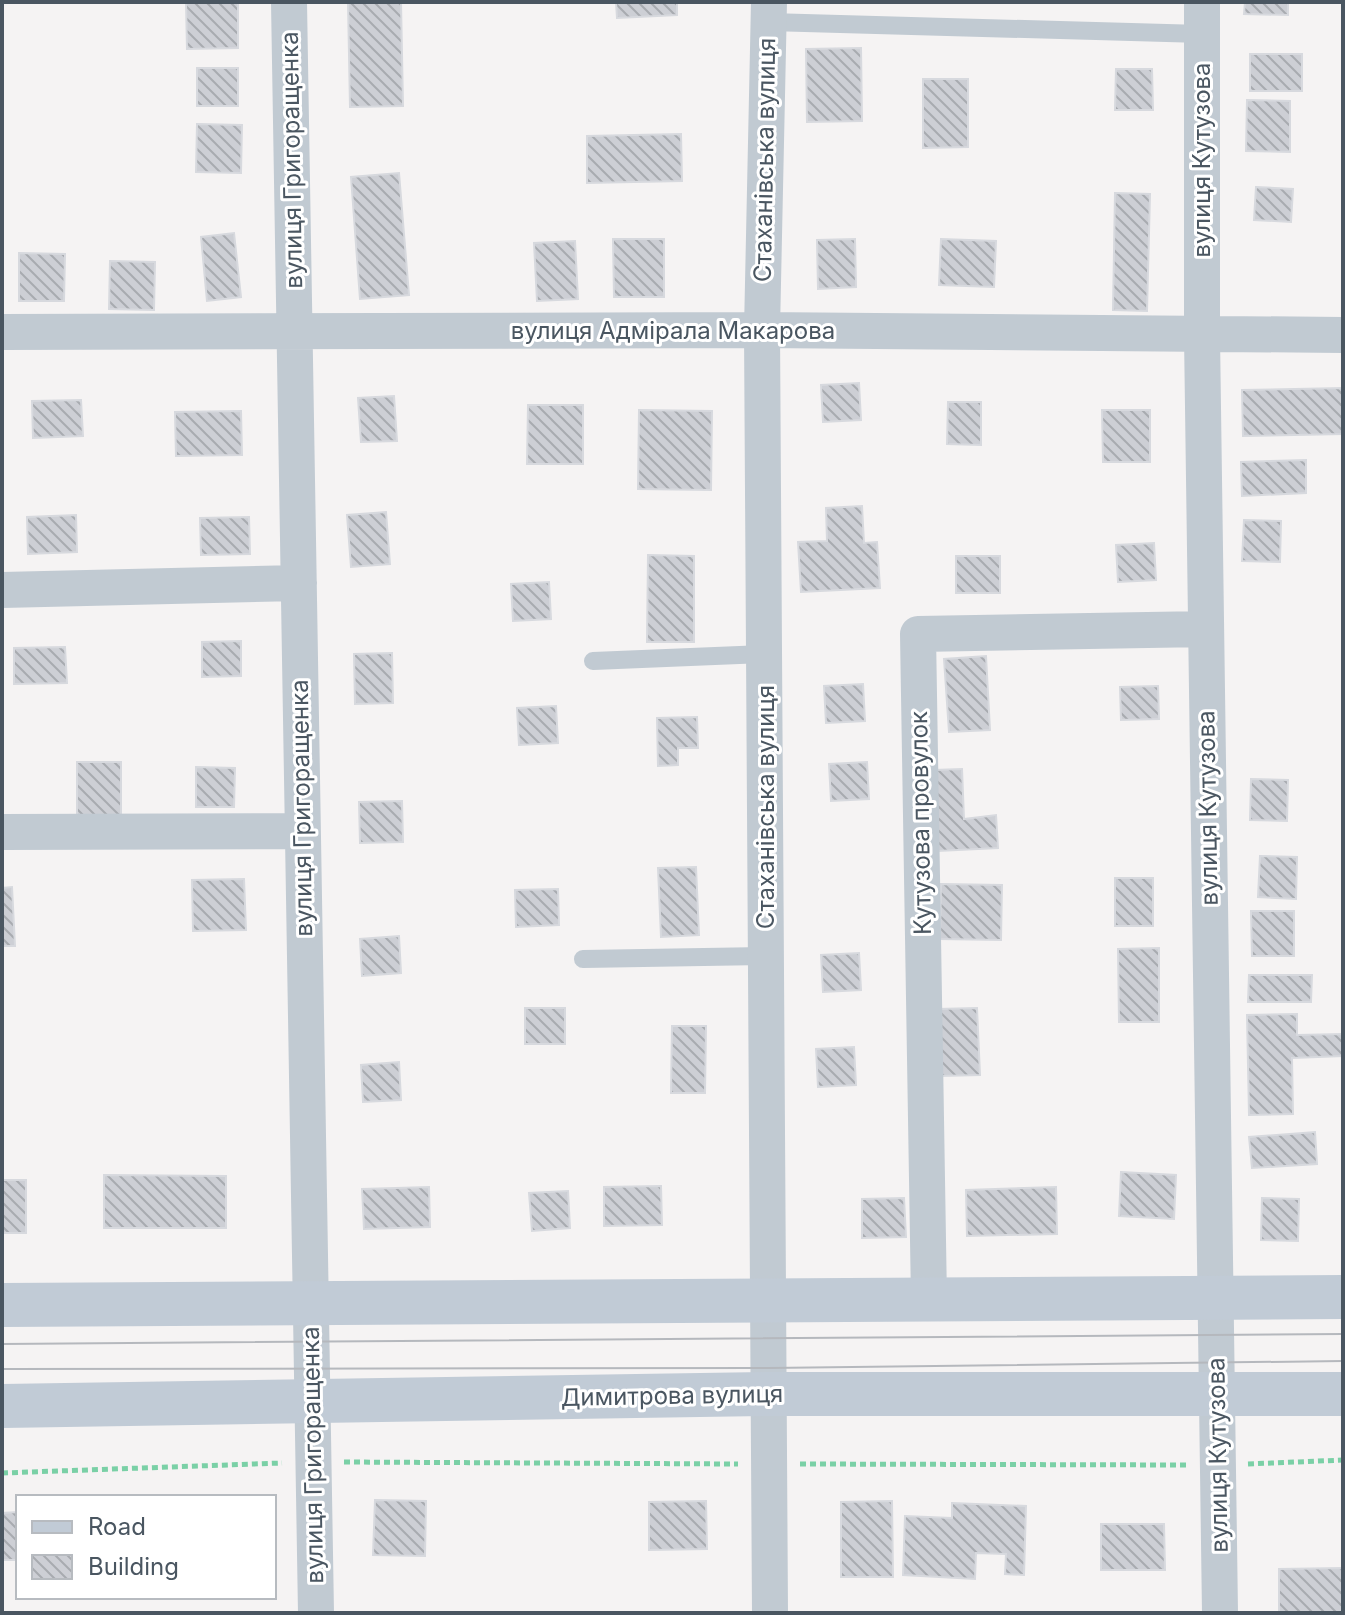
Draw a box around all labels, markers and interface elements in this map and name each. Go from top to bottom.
street label: вулиця Григоращенка [275,31,308,289]
street label: Стаханівська вулиця [748,38,781,282]
street label: вулиця Кутузова [1187,62,1216,258]
street label: вулиця Адмірала Макарова [511,316,835,345]
street label: вулиця Григоращенка [285,679,318,937]
street label: Стаханівська вулиця [751,685,780,929]
street label: вулиця Кутузова [1191,710,1224,906]
street label: Кутузова провулок [904,711,937,935]
street label: вулиця Григоращенка [296,1326,329,1584]
street label: вулиця Кутузова [1201,1357,1234,1553]
street label: Димитрова вулиця [560,1379,784,1412]
legend [16,1495,276,1599]
text: Road [88,1512,146,1541]
text: Building [88,1552,179,1581]

